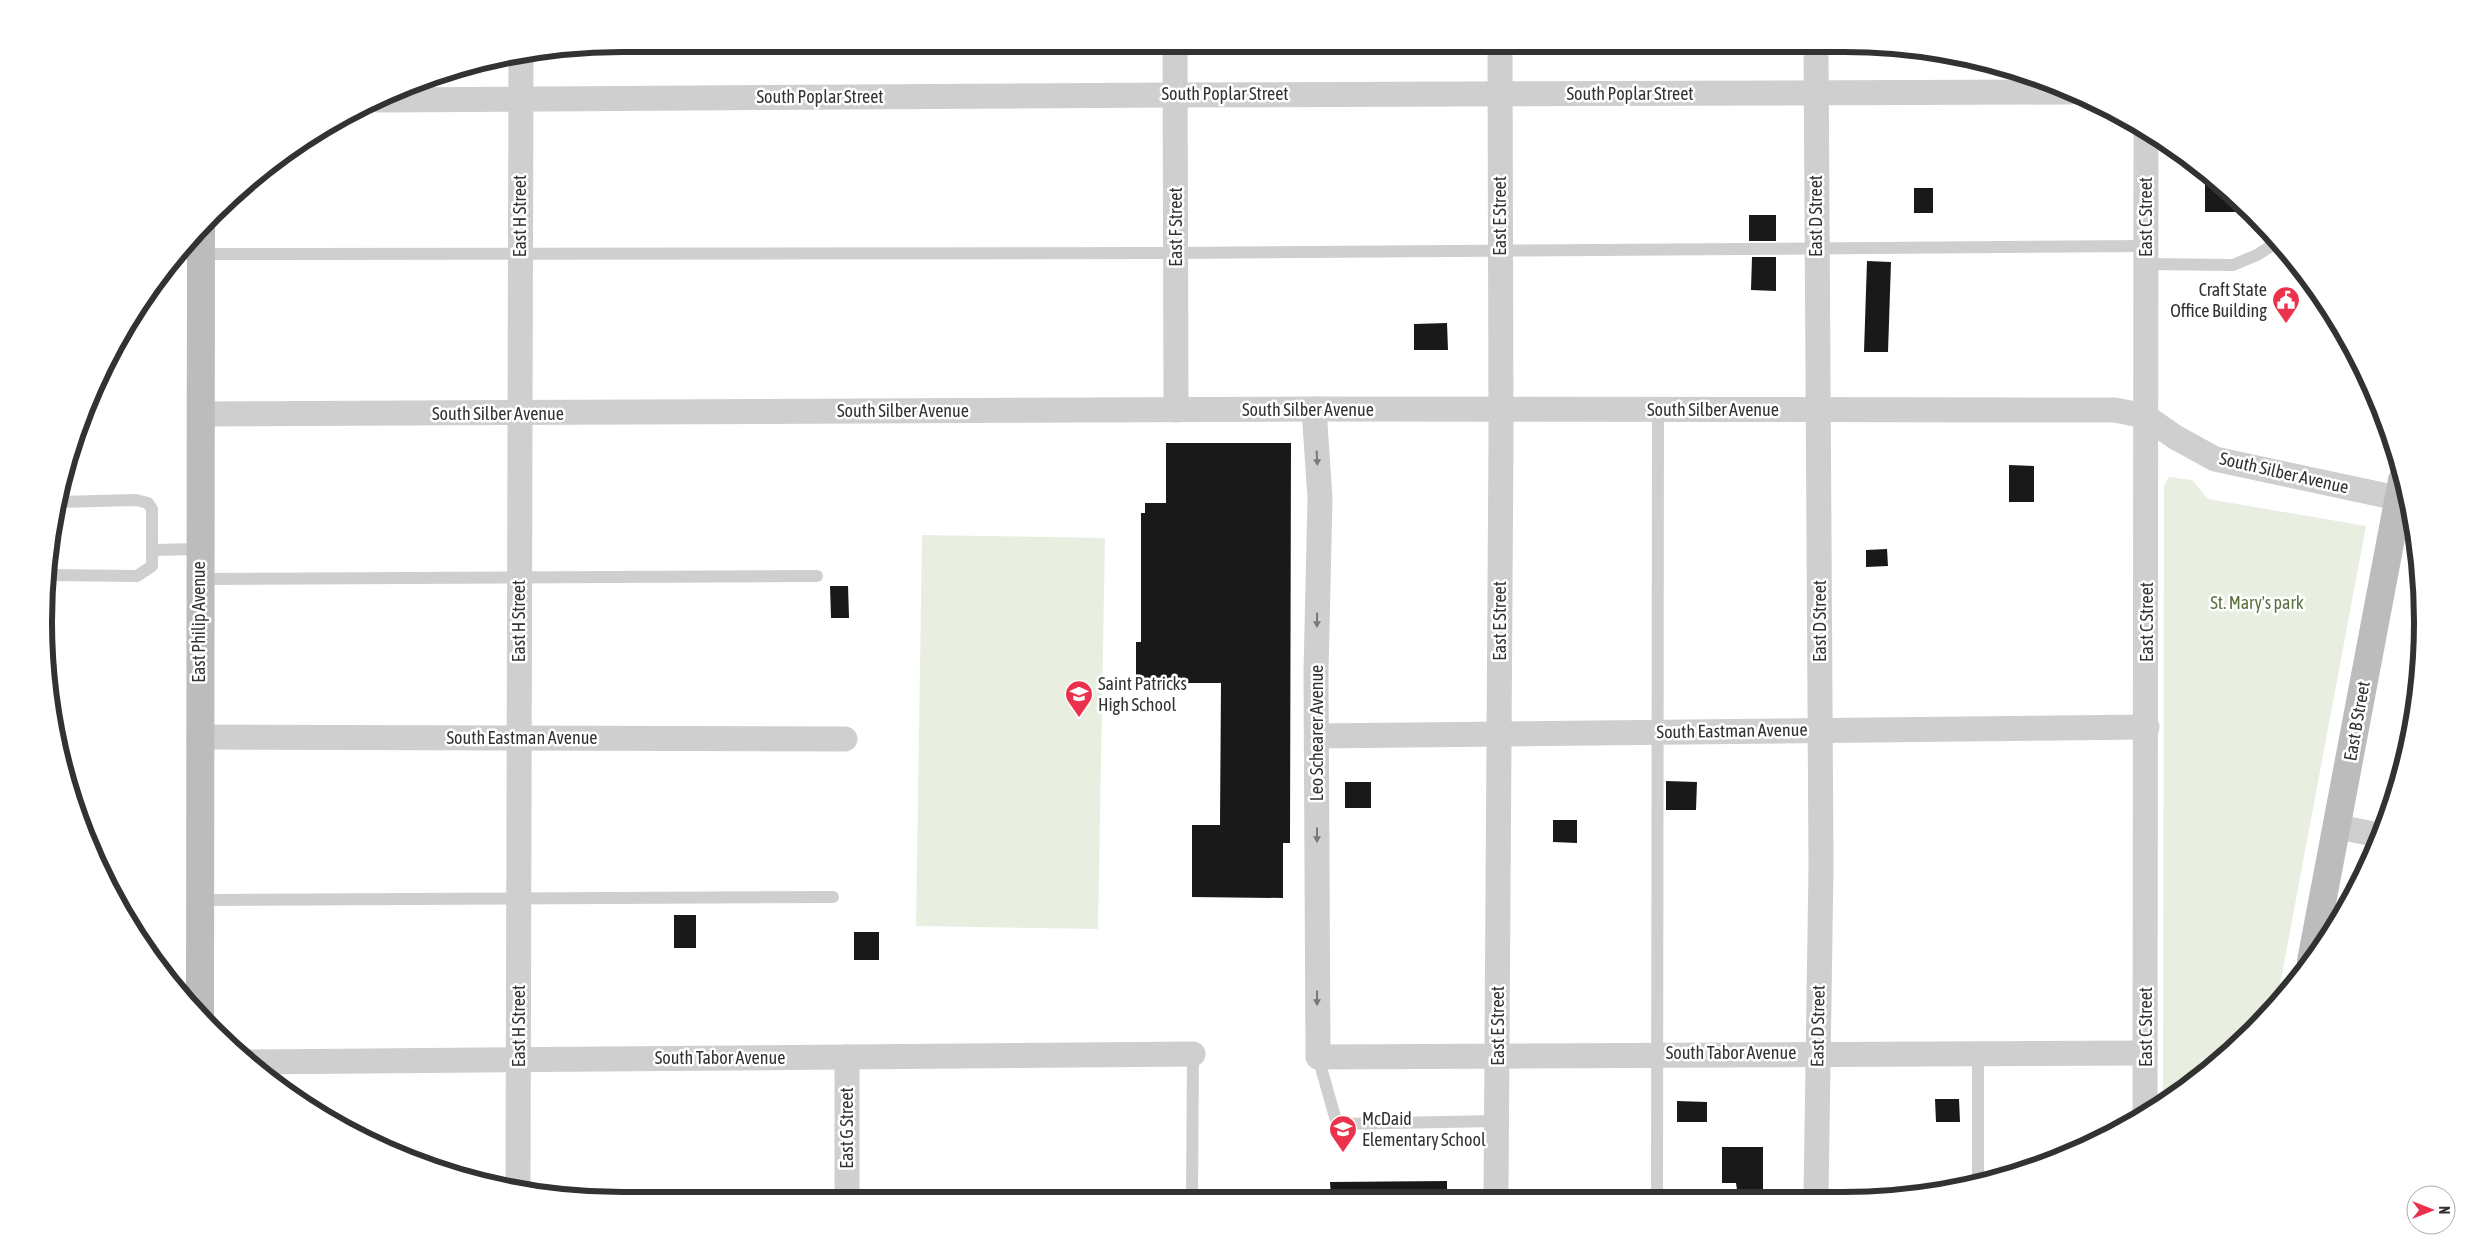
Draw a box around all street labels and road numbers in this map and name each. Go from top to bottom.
street label: South Poplar Street [1161,83,1289,104]
street label: South Poplar Street [1566,83,1694,104]
street label: South Poplar Street [756,86,884,107]
street label: East H Street [509,175,530,257]
street label: East D Street [1805,175,1826,257]
street label: East E Street [1489,176,1510,256]
street label: East C Street [2135,177,2156,257]
street label: East F Street [1165,187,1186,267]
street label: South Silber Avenue [1242,399,1374,420]
street label: South Silber Avenue [1647,399,1779,420]
street label: South Silber Avenue [837,400,969,421]
street label: South Silber Avenue [432,403,564,424]
street label: South Silber Avenue [2218,447,2351,498]
street label: East Philip Avenue [188,561,209,683]
street label: East H Street [508,580,529,662]
street label: East D Street [1809,580,1830,662]
street label: East E Street [1489,581,1510,661]
street label: East C Street [2136,582,2157,662]
street label: Leo Schearer Avenue [1306,665,1327,801]
street label: East B Street [2339,679,2374,762]
street label: South Eastman Avenue [1656,719,1808,742]
street label: South Eastman Avenue [446,727,598,748]
street label: East H Street [508,985,529,1067]
street label: East D Street [1806,985,1829,1067]
street label: East E Street [1487,986,1508,1066]
street label: East C Street [2135,987,2156,1067]
street label: South Tabor Avenue [1666,1042,1796,1063]
street label: South Tabor Avenue [655,1047,785,1068]
street label: East G Street [836,1087,857,1169]

